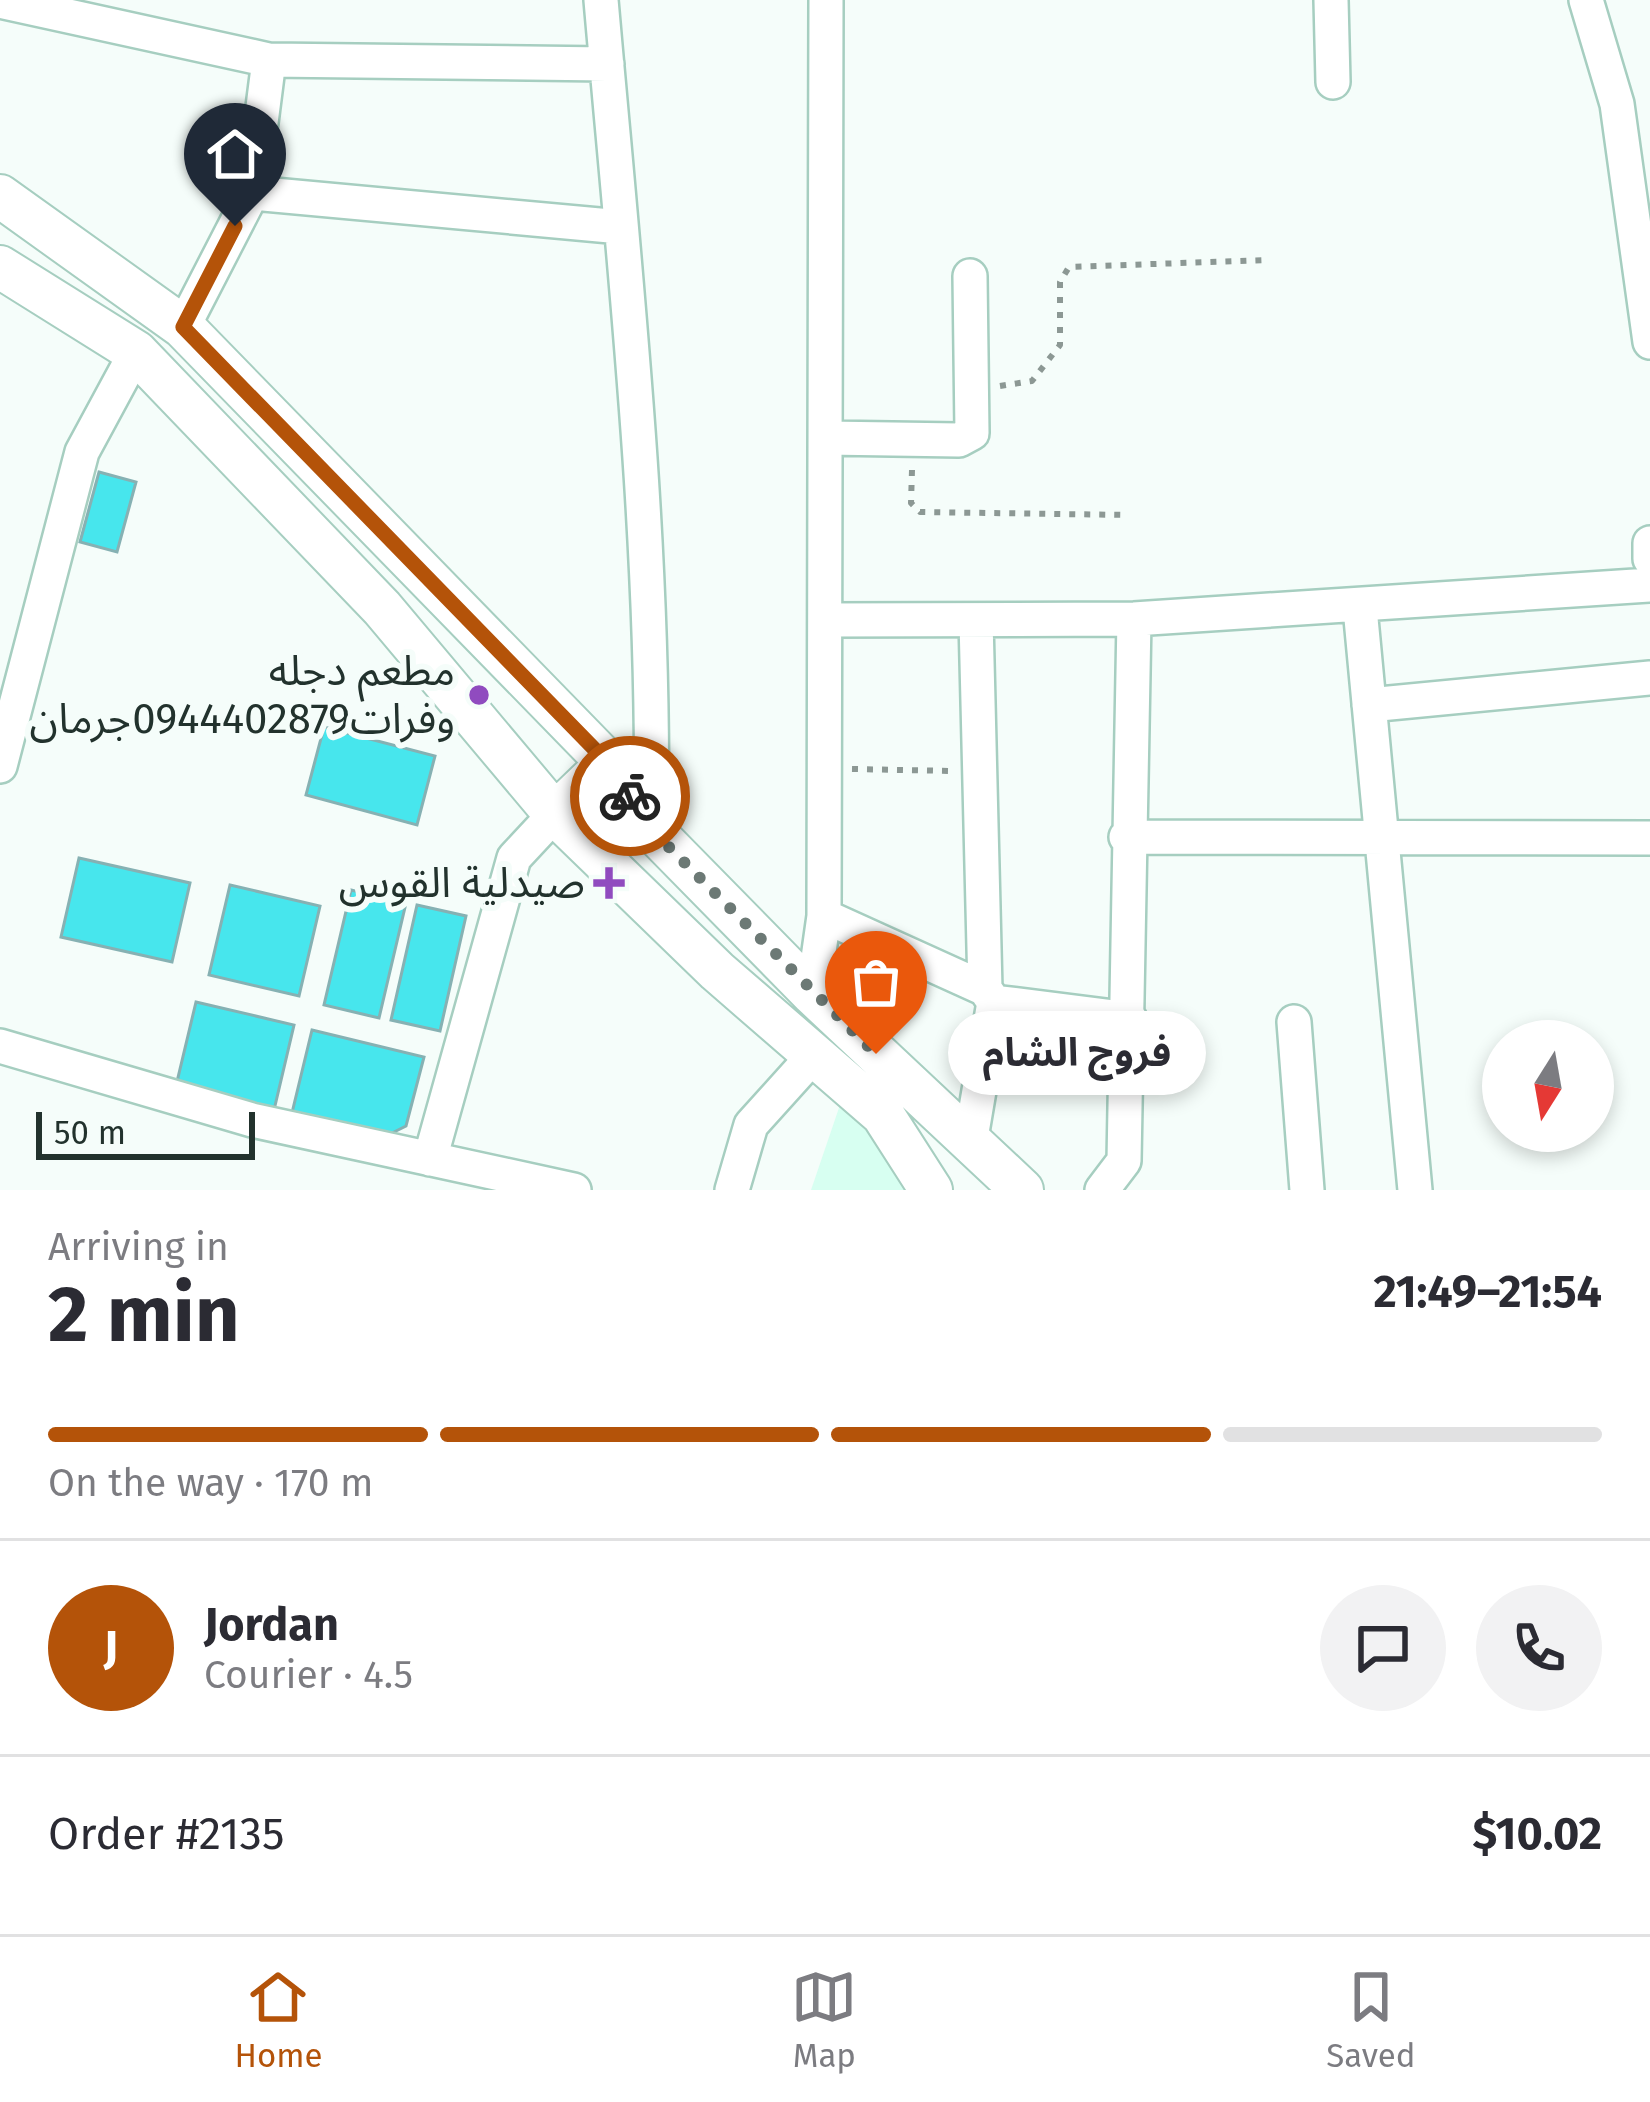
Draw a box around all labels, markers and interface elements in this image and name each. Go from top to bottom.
pin [184,103,286,226]
icon: home [202,121,268,187]
place label: مطعم دجله وفرات0944402879جرمان [30,646,455,744]
marker: مطعم دجله وفرات0944402879جرمان [466,682,492,708]
courier [570,736,690,856]
icon: bike [597,763,663,829]
place label: صيدلية القوس [339,858,585,908]
marker: صيدلية القوس [596,870,622,896]
pin [825,931,927,1054]
icon: bag [843,949,909,1015]
callout: فروج الشام [948,1012,1206,1096]
north arrow [1482,1020,1614,1152]
map controls [1482,1020,1614,1152]
text: فروج الشام [983,1030,1171,1076]
scale bar [36,1106,255,1159]
text: 50 m [54,1113,126,1153]
text: Arriving in [48,1224,229,1270]
text: 21:49–21:54 [1373,1265,1602,1319]
text: 2 min [48,1268,240,1362]
text: On the way · 170 m [48,1460,373,1506]
button: chat [1320,1585,1446,1711]
button: phone [1476,1585,1602,1711]
text: Jordan [204,1598,339,1652]
text: J [104,1621,118,1675]
text: Courier · 4.5 [204,1652,413,1698]
text: Order #2135 [48,1807,284,1861]
text: $10.02 [1472,1807,1602,1861]
tab: Home [234,1964,322,2076]
tab: Map [791,1964,857,2076]
tab: Saved [1326,1964,1416,2076]

